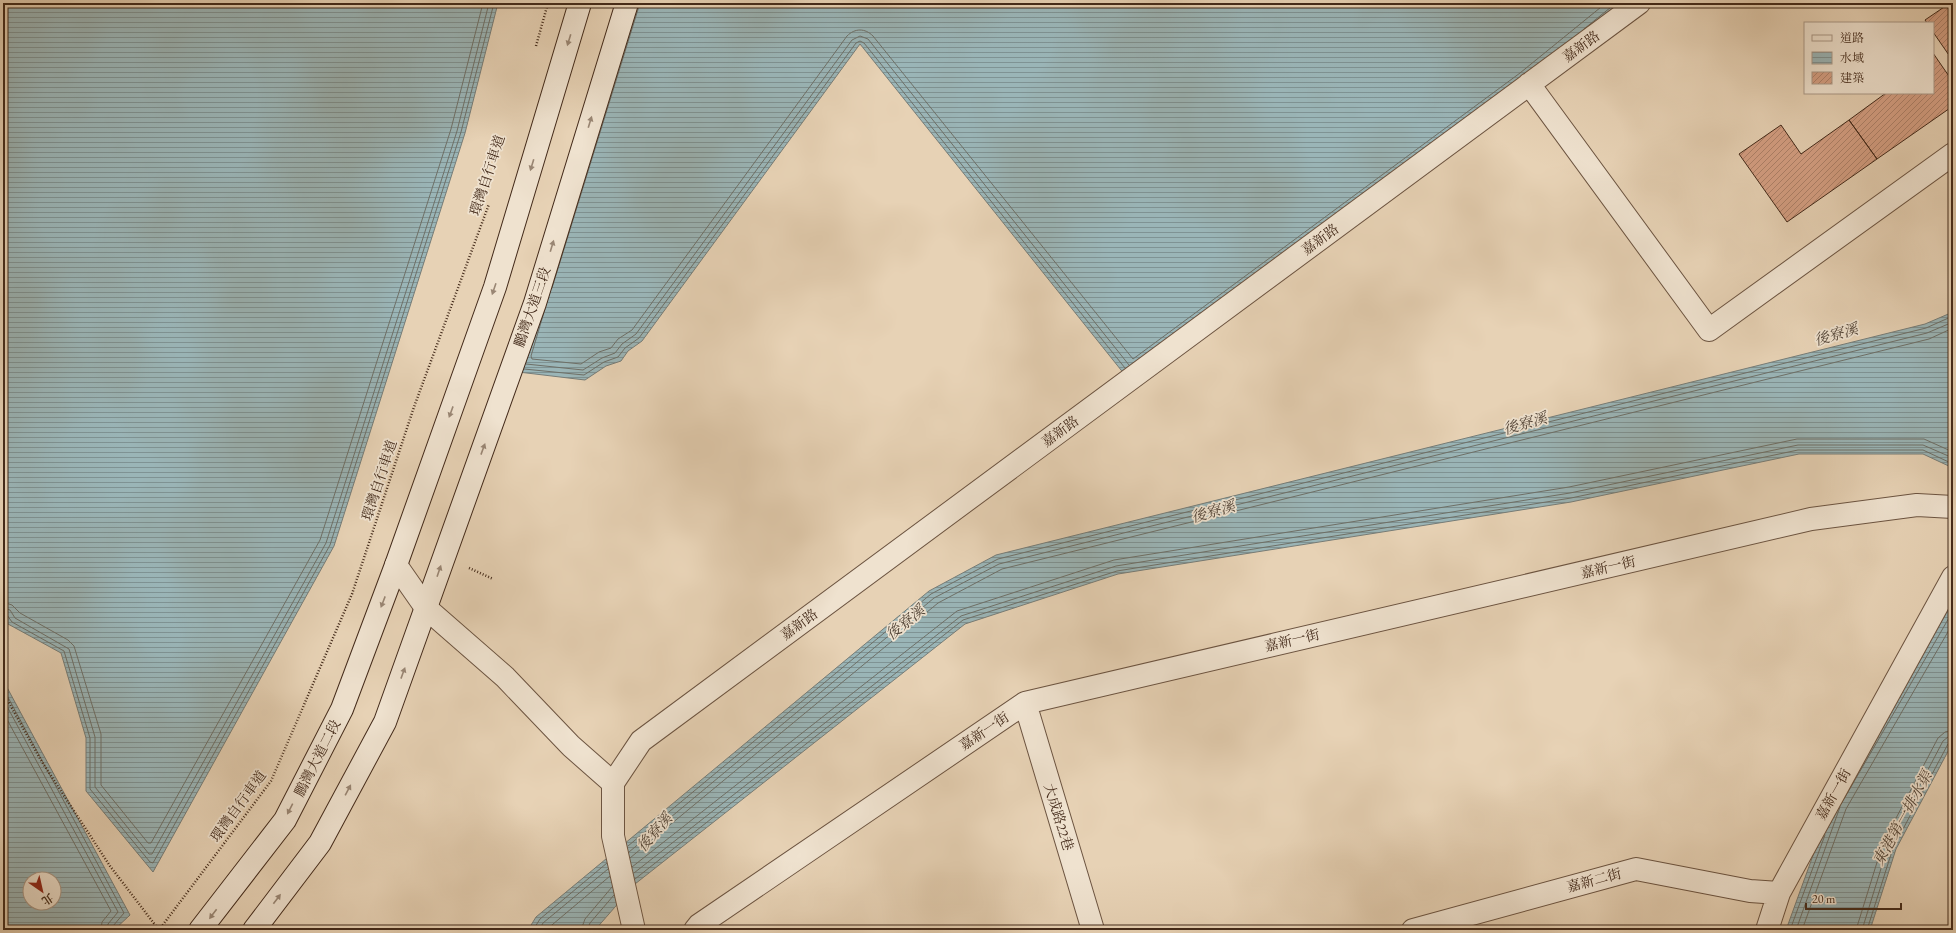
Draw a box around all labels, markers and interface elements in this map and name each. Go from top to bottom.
legend [1804,22,1934,94]
street label: 嘉新路 [1559,26,1603,66]
text: 道路 [1840,30,1864,46]
one-way arrow [566,35,572,47]
text: 水域 [1840,50,1864,66]
text: 建築 [1840,70,1864,86]
one-way arrow [587,116,593,128]
street label: 環灣自行車道 [465,132,509,218]
one-way arrow [529,159,535,171]
street label: 嘉新路 [1298,219,1342,259]
one-way arrow [549,240,555,252]
street label: 鵬灣大道三段 [510,264,554,350]
one-way arrow [491,284,497,296]
water label: 後寮溪 [1812,318,1862,349]
one-way arrow [447,406,453,418]
water label: 後寮溪 [1501,407,1551,438]
street label: 嘉新路 [1038,411,1082,451]
street label: 環灣自行車道 [357,437,401,523]
one-way arrow [480,442,486,454]
water label: 後寮溪 [1189,495,1239,526]
street label: 嘉新一街 [1579,552,1637,582]
one-way arrow [436,565,442,577]
one-way arrow [379,596,385,608]
water label: 後寮溪 [882,599,930,644]
street label: 嘉新路 [777,604,821,644]
street label: 嘉新一街 [1263,625,1321,655]
one-way arrow [400,666,406,678]
street label: 嘉新一街 [956,708,1012,754]
street label: 鵬灣大道二段 [290,716,344,800]
street label: 嘉新一街 [1812,765,1854,823]
water label: 東港第一排水渠 [1868,766,1937,869]
street label: 環灣自行車道 [206,767,270,845]
street label: 大成路22巷 [1040,781,1078,853]
one-way arrow [345,784,351,796]
one-way arrow [287,804,293,815]
water label: 後寮溪 [632,807,677,855]
street label: 嘉新二街 [1565,864,1623,896]
north arrow [22,871,62,911]
scale bar [1806,885,1901,911]
text: 北 [39,890,56,908]
text: 20 m [1812,891,1836,907]
one-way arrow [273,893,282,904]
one-way arrow [209,908,217,919]

